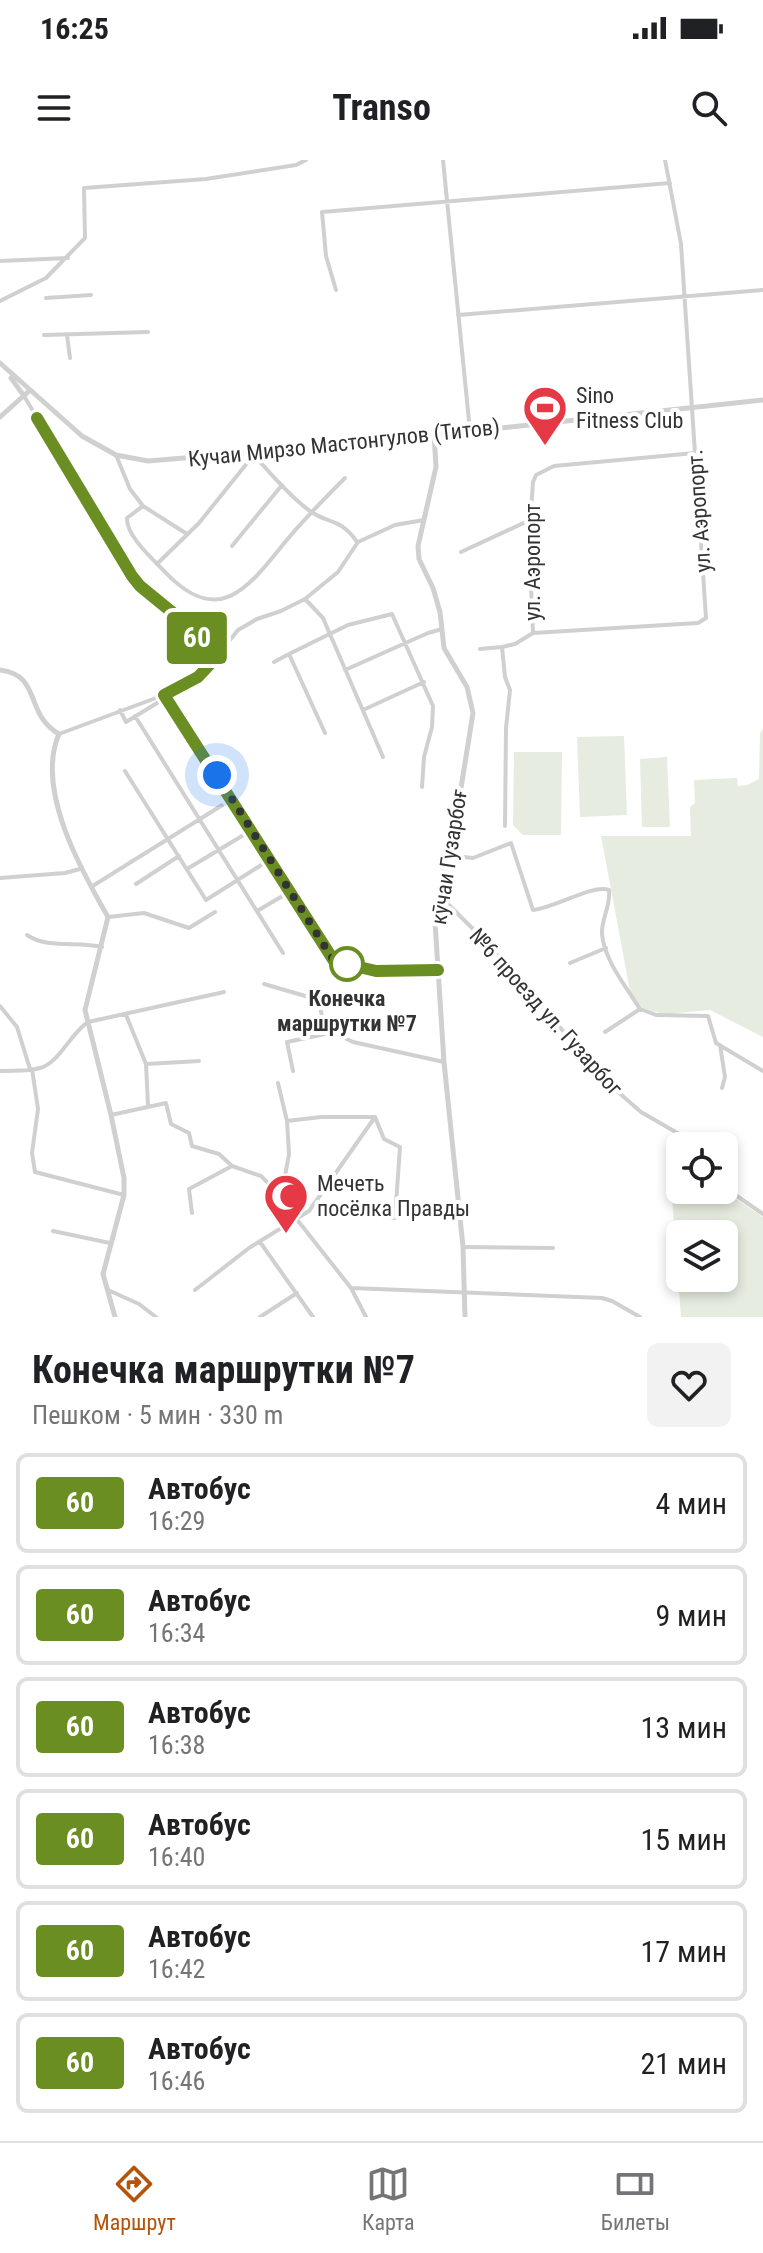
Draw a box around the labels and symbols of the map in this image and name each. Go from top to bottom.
place label: Sino Fitness Club [576,383,683,433]
sports icon: Sino Fitness Club [521,384,569,447]
street label: Кучаи Мирзо Мастонгулов (Титов) [187,414,501,473]
street label: ул. Аэропорт. [682,449,716,573]
street label: ул. Аэропорт [520,503,545,621]
line badge: 60 [161,612,233,664]
your location [197,755,237,795]
street label: кӯчаи Гузарбоғ [426,788,472,926]
street label: №6 проезд ул. Гузарбог [465,923,627,1101]
marker: Конечка маршрутки №7 [330,947,364,981]
place label: Конечка маршрутки №7 [277,986,417,1036]
place label: Мечеть посёлка Правды [317,1171,470,1221]
mosque icon: Мечеть посёлка Правды [262,1172,310,1235]

